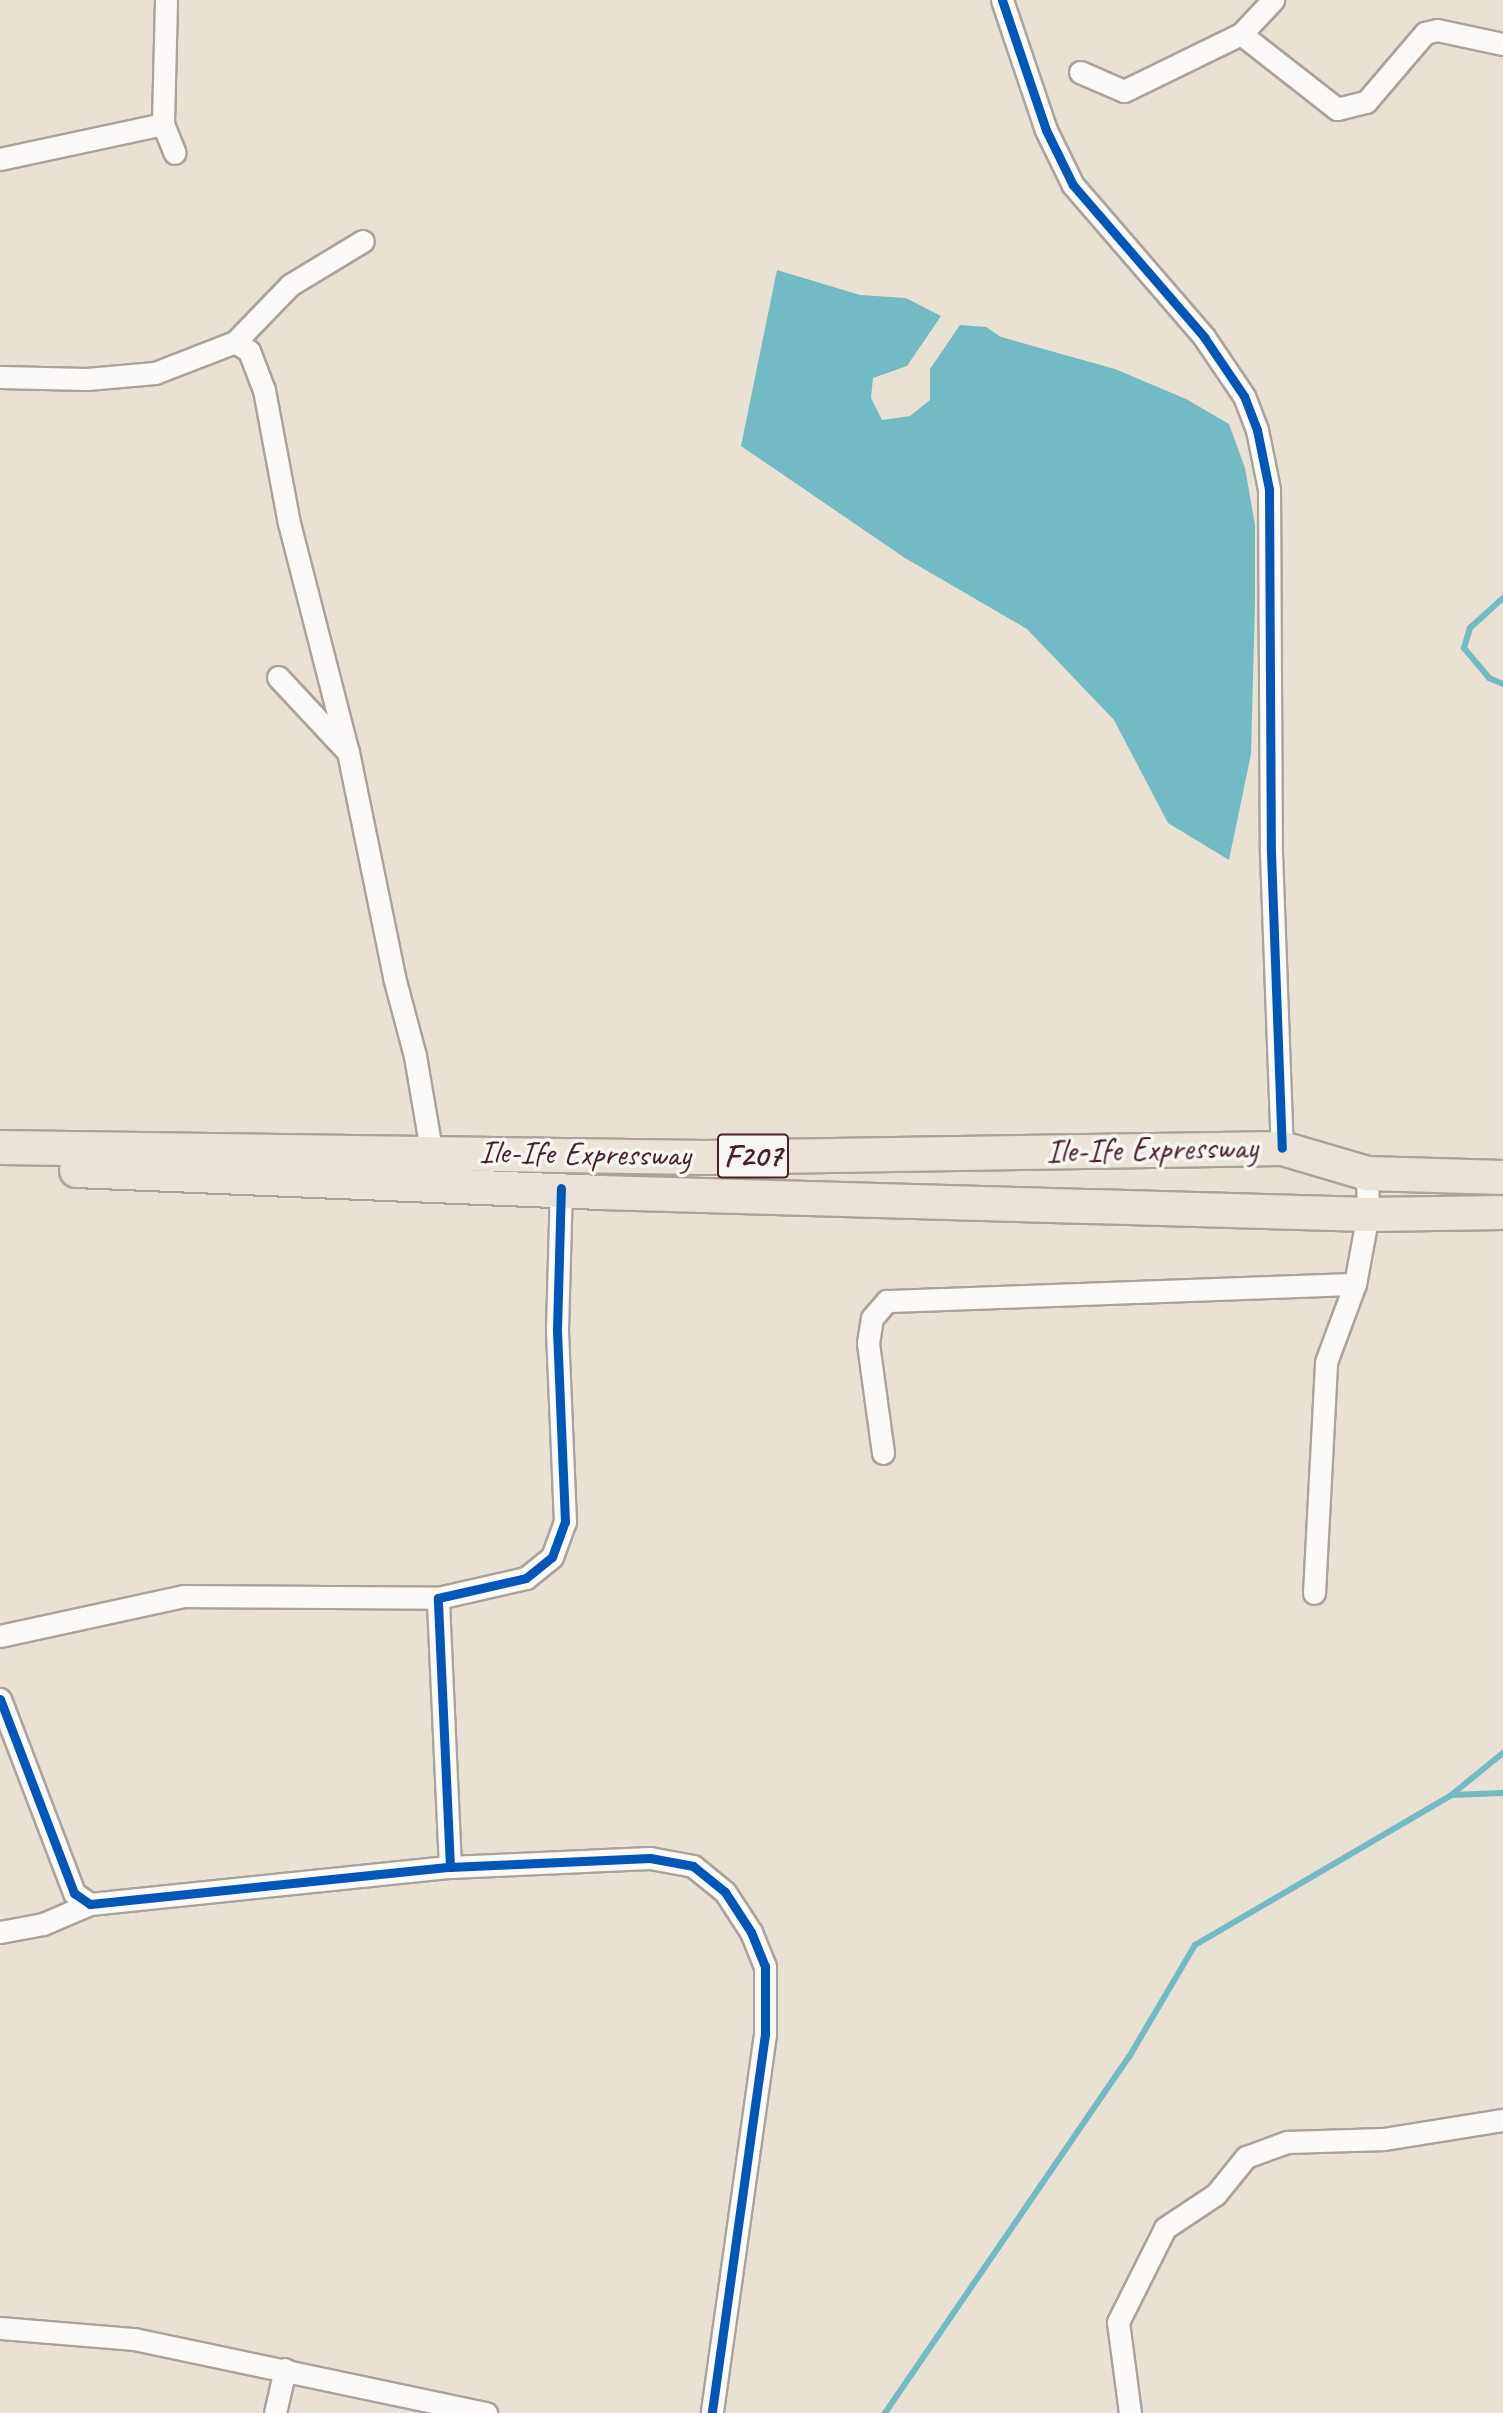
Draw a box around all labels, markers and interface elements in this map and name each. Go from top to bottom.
road number: F207 [716,1128,790,1184]
street label: Ile-Ife Expressway [1046,1128,1258,1172]
street label: Ile-Ife Expressway [479,1132,691,1176]

